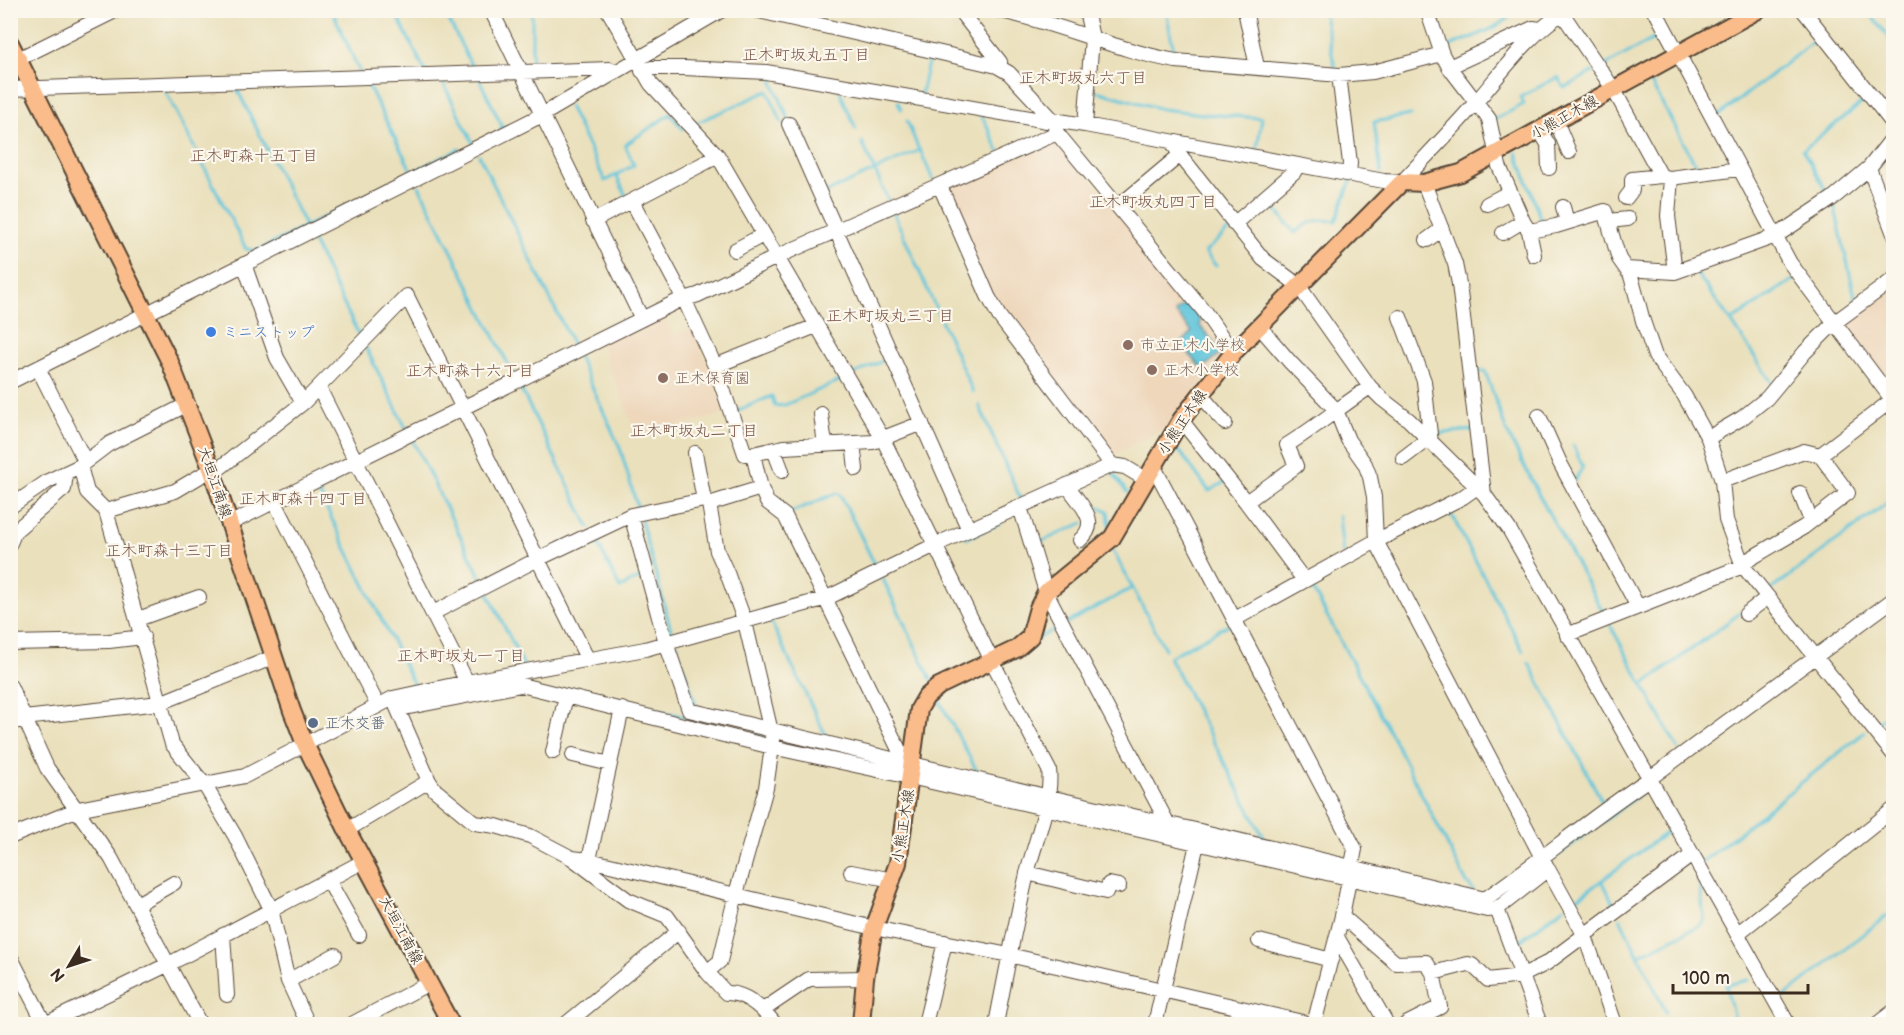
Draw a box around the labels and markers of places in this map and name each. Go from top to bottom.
place label: ミニストップ [223,323,315,342]
marker: ミニストップ [204,325,218,339]
place label: 市立正木小学校 [1140,336,1245,355]
marker: 市立正木小学校 [1121,338,1135,352]
place label: 正木小学校 [1164,361,1239,380]
marker: 正木小学校 [1145,363,1159,377]
place label: 正木保育園 [675,369,750,388]
marker: 正木保育園 [656,371,670,385]
place label: 正木交番 [325,714,385,733]
marker: 正木交番 [306,716,320,730]

